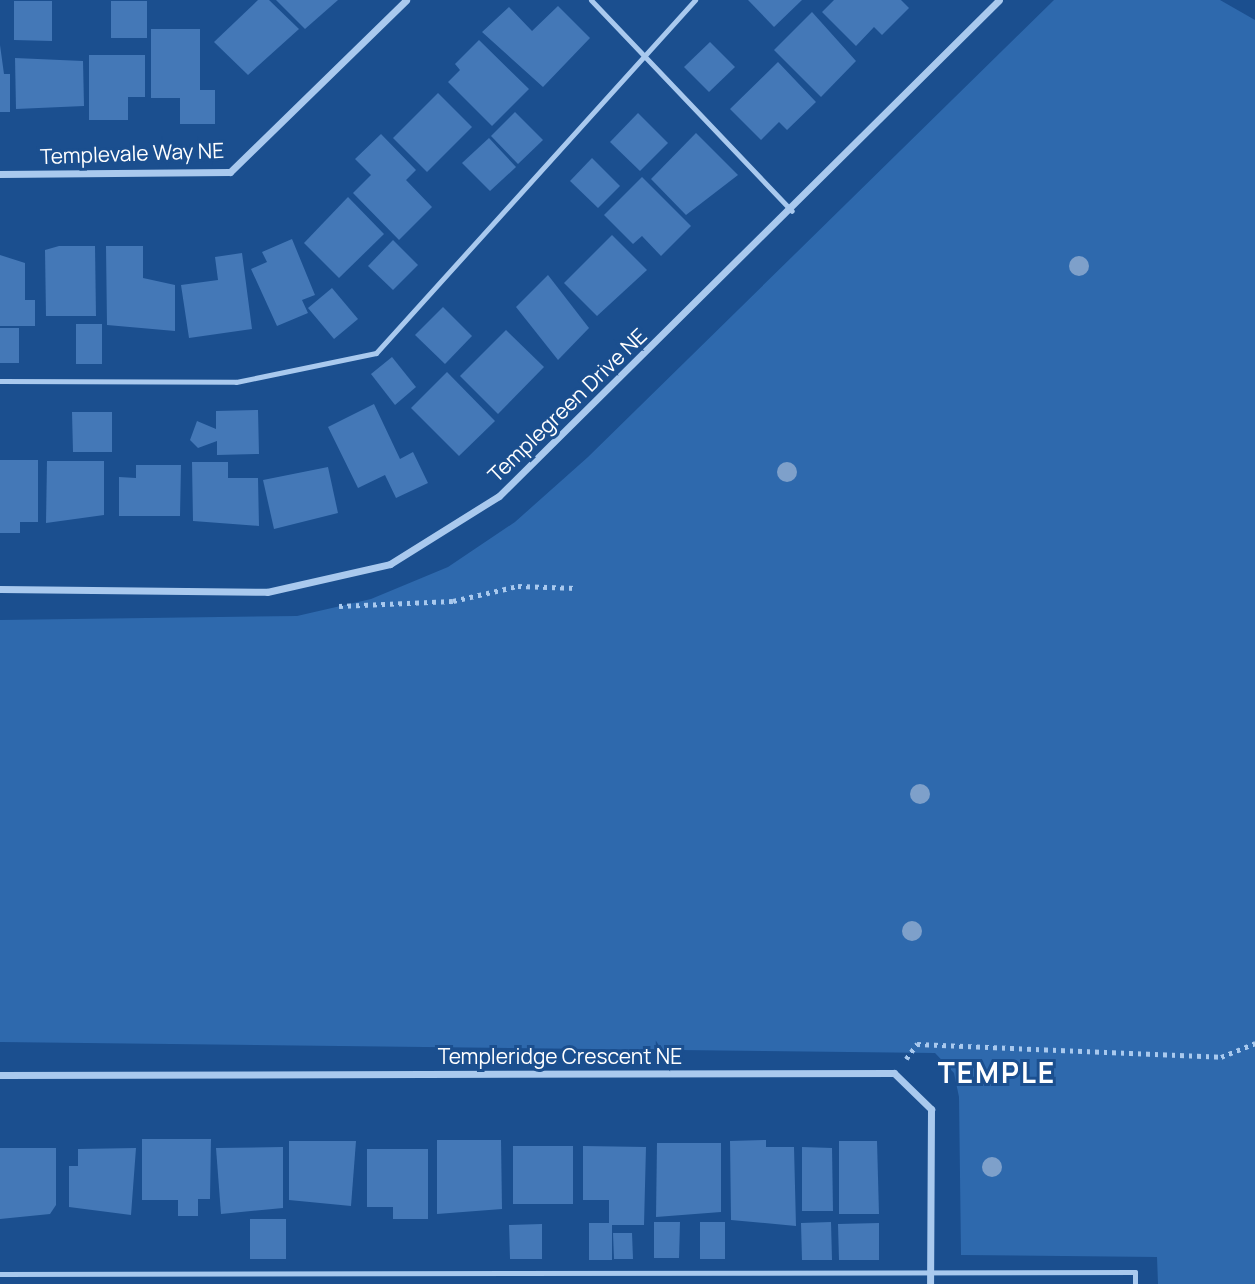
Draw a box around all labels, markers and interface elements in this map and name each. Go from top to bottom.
street label: Templevale Way NE [39,137,225,169]
street label: Templegreen Drive NE [483,323,651,487]
street label: Templeridge Crescent NE [438,1043,682,1069]
district label: TEMPLE [939,1055,1055,1089]

